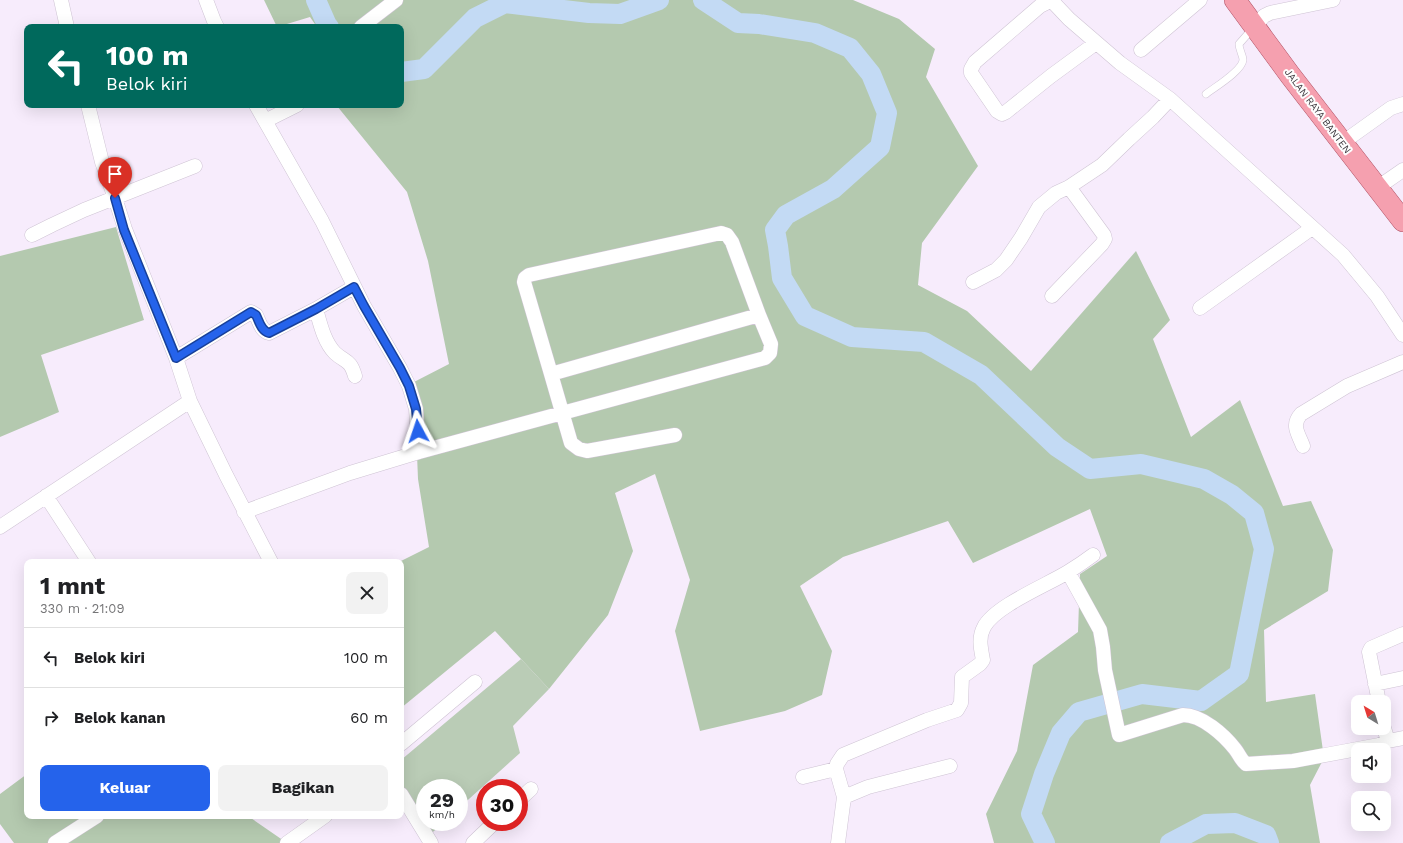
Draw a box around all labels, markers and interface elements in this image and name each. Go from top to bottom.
text: 100 m [106,39,189,72]
icon: left [40,40,92,92]
street label: JALAN RAYA BANTEN [1283,67,1353,155]
text: Belok kiri [106,73,188,94]
pin [98,157,132,198]
icon: arrive [104,163,126,185]
position arrow [397,410,439,452]
text: 1 mnt [40,572,105,600]
button: close [346,572,388,614]
text: 330 m · 21:09 [40,601,124,616]
icon: left [40,647,62,669]
text: Belok kiri [74,649,145,667]
text: 100 m [344,649,388,667]
north arrow [1351,695,1391,735]
map controls [1351,695,1391,831]
icon: right [40,707,62,729]
text: Belok kanan [74,709,165,727]
text: 60 m [350,709,388,727]
button: sound [1351,743,1391,783]
button: Keluar [40,765,210,811]
button: Bagikan [218,765,388,811]
speed limit sign: 30 [476,779,528,831]
text: 29 [430,788,454,812]
button: search [1351,791,1391,831]
text: km/h [429,809,455,820]

